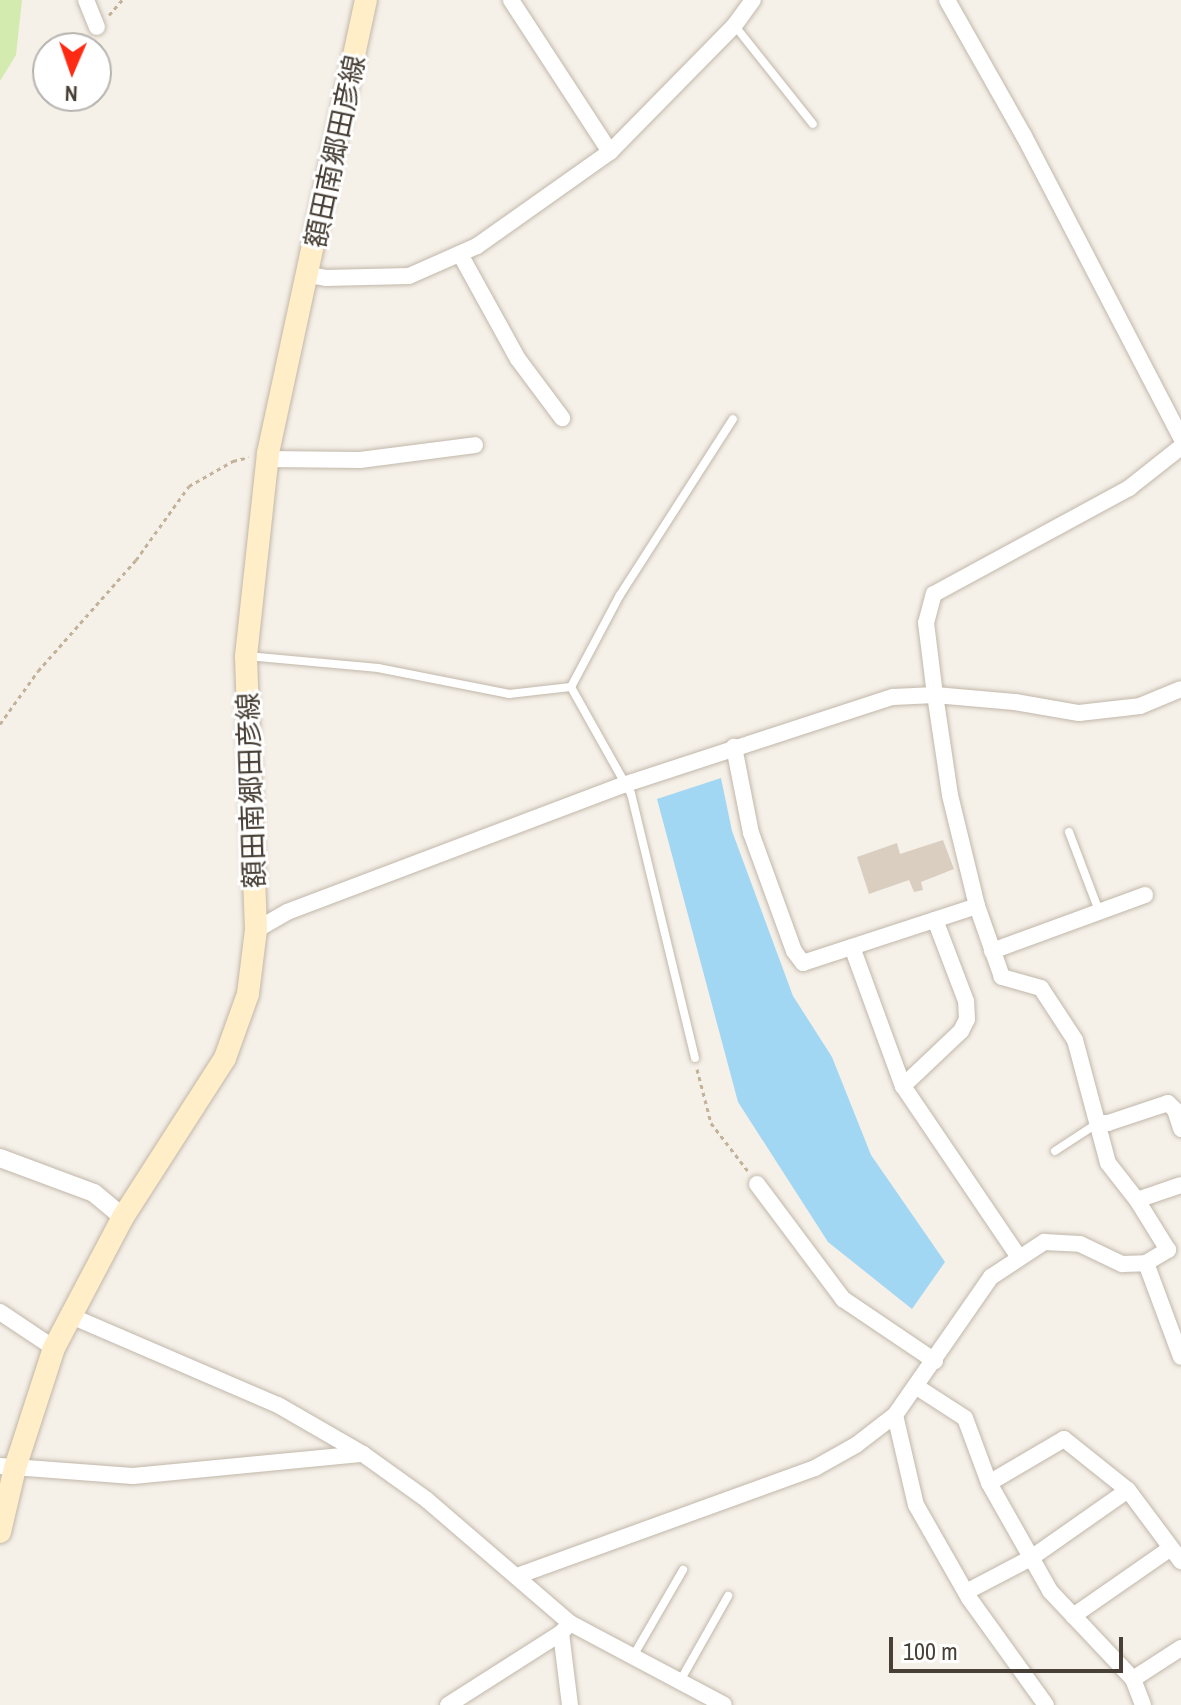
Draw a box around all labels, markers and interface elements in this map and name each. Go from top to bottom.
north arrow [32,32,112,112]
street label: 額田南郷田彦線 [298,52,372,250]
text: N [64,79,78,109]
street label: 額田南郷田彦線 [231,691,271,889]
scale bar [893,1621,1127,1671]
text: 100 m [903,1635,958,1667]

